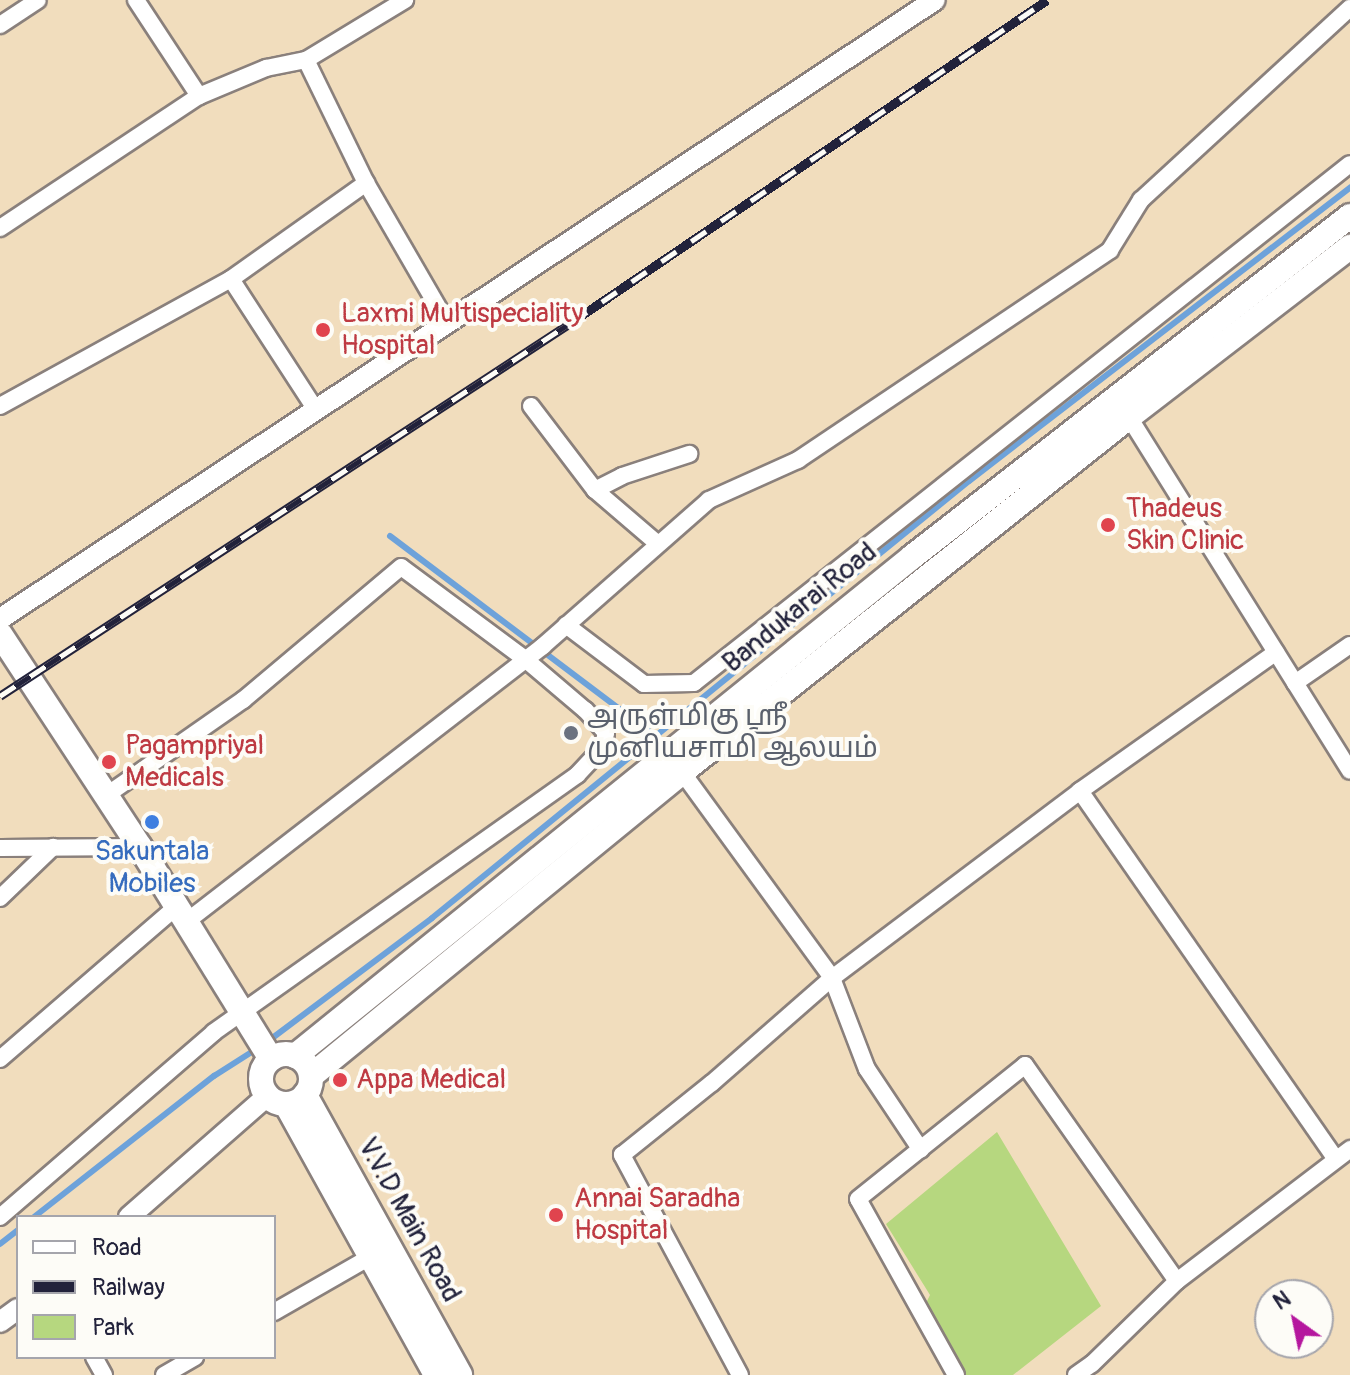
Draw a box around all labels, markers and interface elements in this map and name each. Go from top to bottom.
place label: Laxmi Multispeciality Hospital [341,297,584,363]
marker: Laxmi Multispeciality Hospital [312,319,334,341]
place label: Thadeus Skin Clinic [1126,492,1244,558]
marker: Thadeus Skin Clinic [1097,514,1119,536]
street label: Bandukarai Road [716,536,884,680]
place label: அருள்மிகு ஶ்ரீ முனியசாமி ஆலயம் [587,700,878,766]
marker: அருள்மிகு ஶ்ரீ முனியசாமி ஆலயம் [562,724,580,742]
place label: Pagampriyal Medicals [125,729,264,795]
marker: Pagampriyal Medicals [100,753,118,771]
marker: Sakuntala Mobiles [143,813,161,831]
place label: Sakuntala Mobiles [95,835,209,901]
place label: Appa Medical [356,1063,506,1097]
marker: Appa Medical [331,1071,349,1089]
street label: V.V.D Main Road [350,1132,468,1308]
place label: Annai Saradha Hospital [574,1182,740,1248]
marker: Annai Saradha Hospital [545,1204,567,1226]
legend [16,1215,276,1359]
text: Road [92,1233,142,1262]
text: Railway [92,1273,165,1302]
north arrow [1254,1279,1334,1359]
text: N [1268,1285,1296,1316]
text: Park [92,1313,134,1342]

